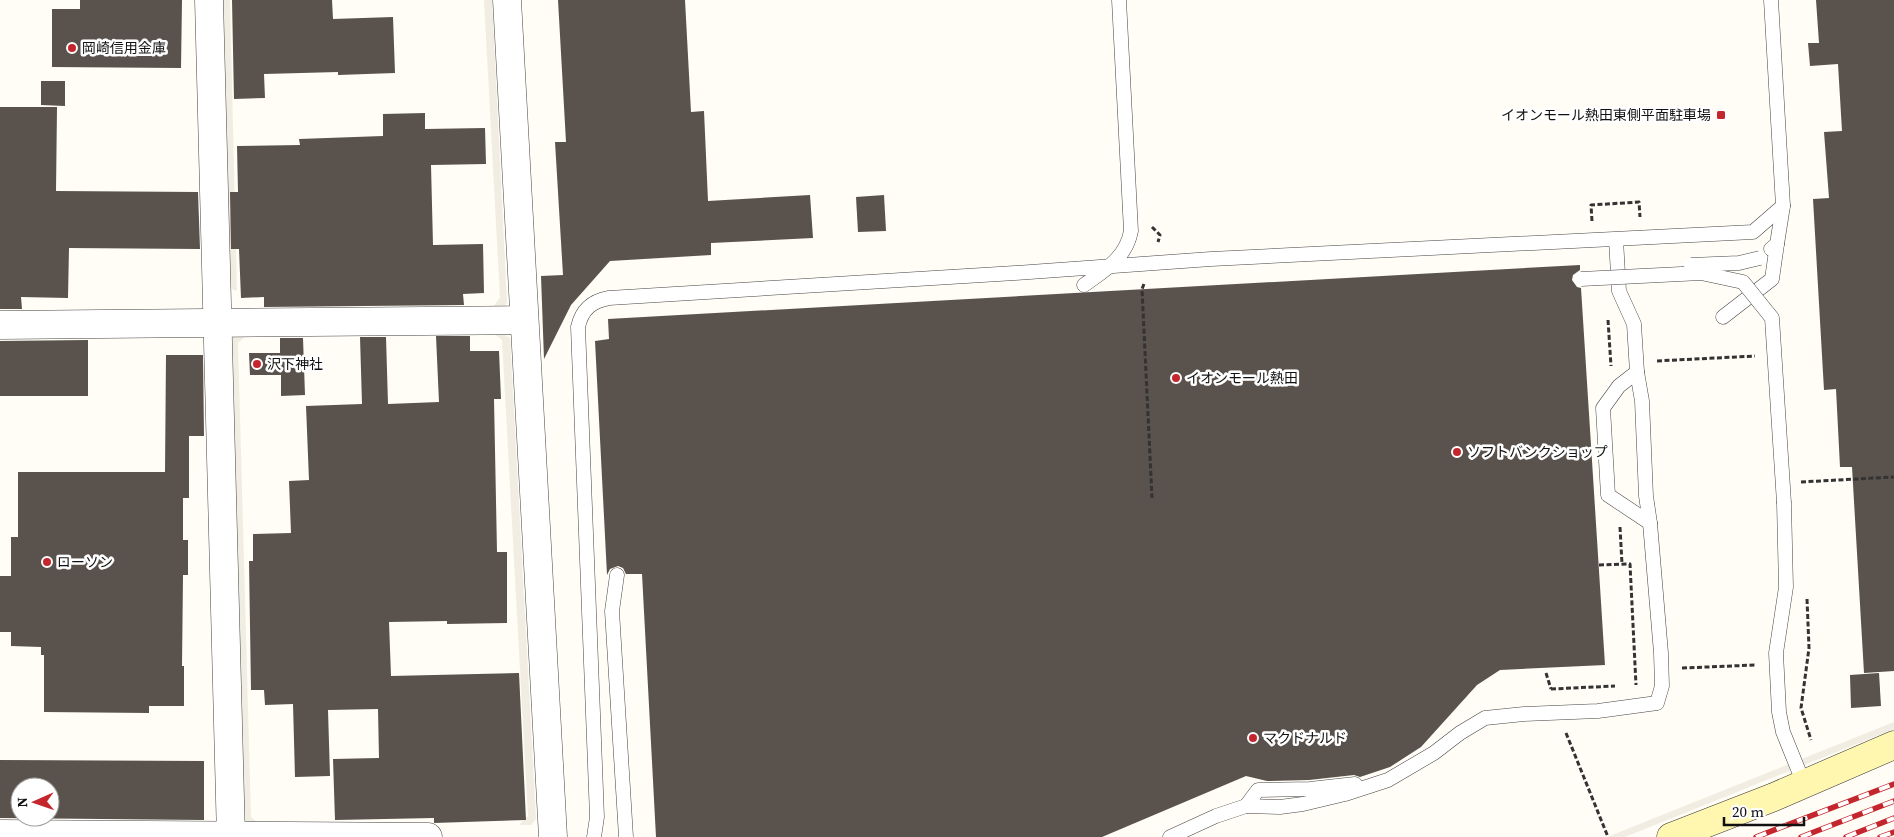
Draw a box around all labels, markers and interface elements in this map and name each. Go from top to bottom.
place label: 岡崎信用金庫 [82,38,166,58]
marker: 岡崎信用金庫 [66,42,78,54]
place label: イオンモール熱田東側平面駐車場 [1501,105,1711,125]
marker: イオンモール熱田東側平面駐車場 [1715,109,1727,121]
place label: 沢下神社 [267,354,323,374]
marker: 沢下神社 [251,358,263,370]
place label: イオンモール熱田 [1186,368,1298,388]
marker: イオンモール熱田 [1170,372,1182,384]
place label: ソフトバンクショップ [1467,442,1608,462]
marker: ソフトバンクショップ [1451,446,1463,458]
place label: ローソン [57,552,113,572]
marker: ローソン [41,556,53,568]
place label: マクドナルド [1263,728,1347,748]
marker: マクドナルド [1247,732,1259,744]
north arrow [10,777,60,827]
scale bar [1724,794,1804,826]
text: N [12,797,32,808]
text: 20 m [1732,801,1764,822]

